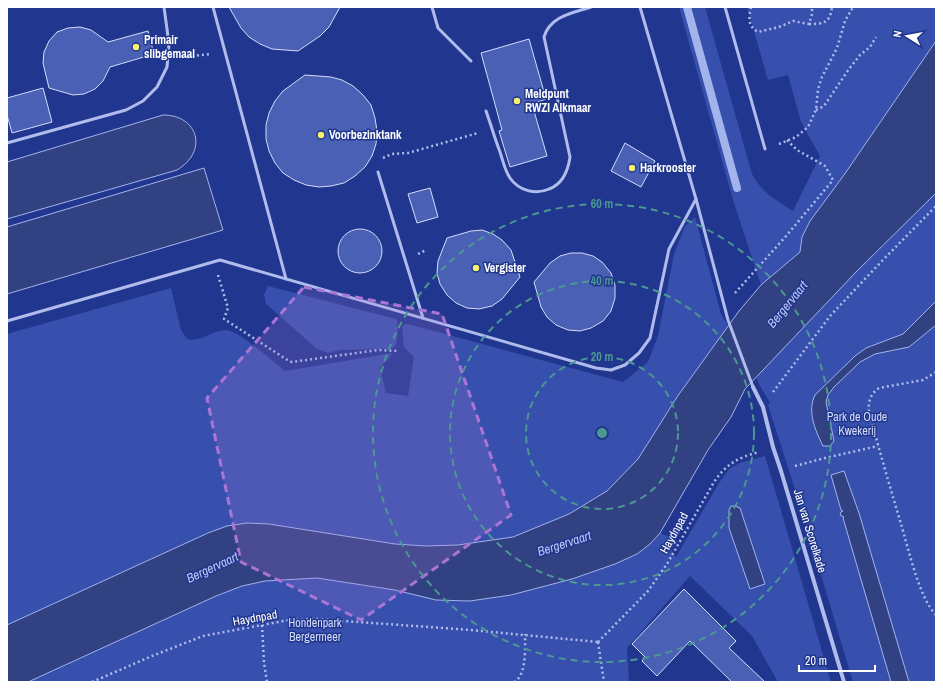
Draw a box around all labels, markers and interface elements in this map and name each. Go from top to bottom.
north arrow [887,16,927,56]
text: N [890,30,905,39]
place label: Primair slibgemaal [144,32,195,62]
marker: Primair slibgemaal [131,42,141,52]
place label: Meldpunt RWZI Alkmaar [525,86,591,116]
marker: Meldpunt RWZI Alkmaar [512,96,522,106]
place label: Voorbezinktank [329,127,402,143]
marker: Voorbezinktank [316,130,326,140]
place label: Harkrooster [640,160,696,176]
marker: Harkrooster [627,163,637,173]
text: 60 m [591,196,613,212]
place label: Vergister [484,260,526,276]
marker: Vergister [471,263,481,273]
text: 40 m [591,273,613,289]
water label: Bergervaart [763,277,812,331]
text: 20 m [591,349,613,365]
park label: Park de Oude Kwekerij [827,409,887,439]
centre of rings [595,426,609,440]
street label: Jan van Scorelkade [790,487,830,575]
street label: Haydnpad [656,510,692,556]
water label: Bergervaart [535,526,594,560]
water label: Bergervaart [183,548,242,587]
street label: Haydnpad [232,606,278,630]
park label: Hondenpark Bergermeer [288,615,342,645]
scale bar [799,647,875,673]
text: 20 m [805,653,827,669]

